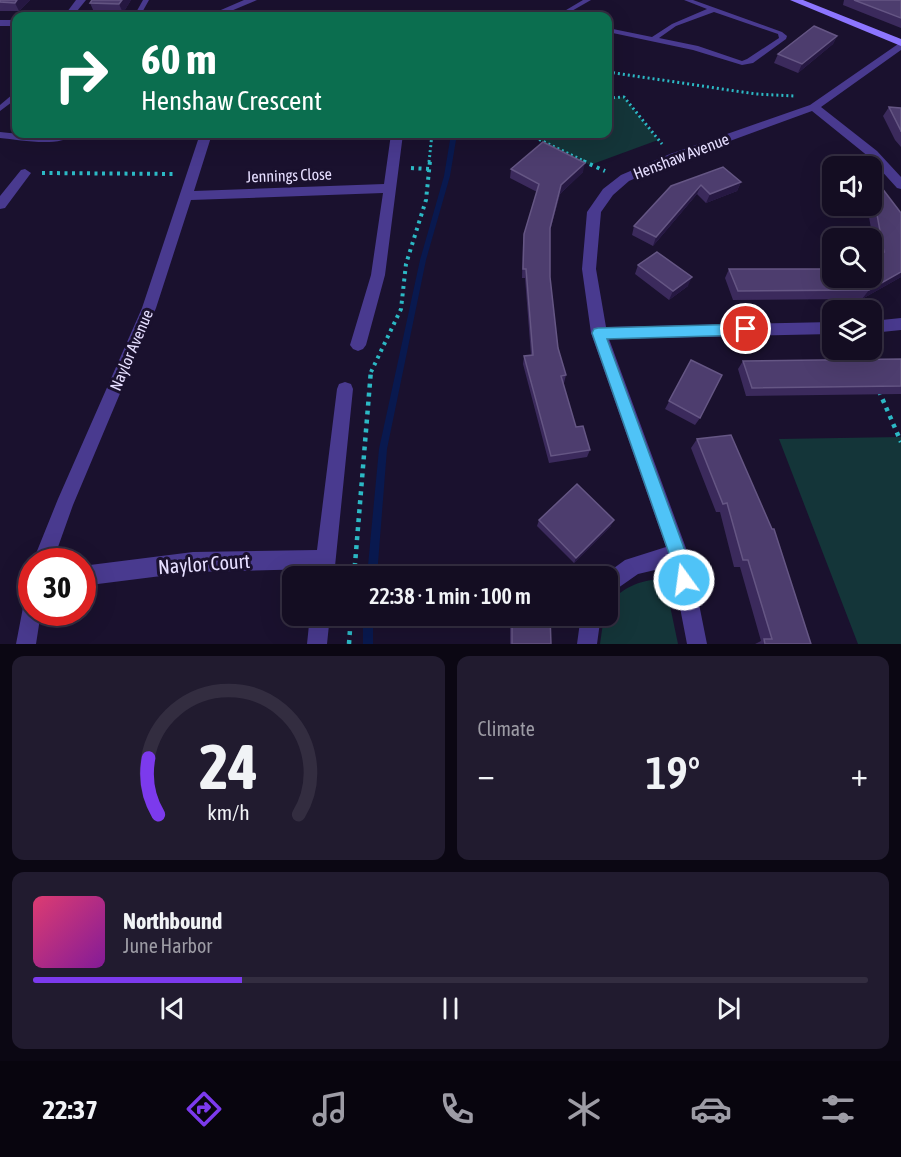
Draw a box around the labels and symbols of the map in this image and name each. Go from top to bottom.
street label: Henshaw Avenue [631,129,731,183]
street label: Jennings Close [246,165,332,186]
pin [720,303,771,354]
street label: Naylor Avenue [106,307,157,394]
speed limit sign: 30 [18,548,96,626]
position arrow [652,548,716,612]
street label: Naylor Court [157,549,251,578]

